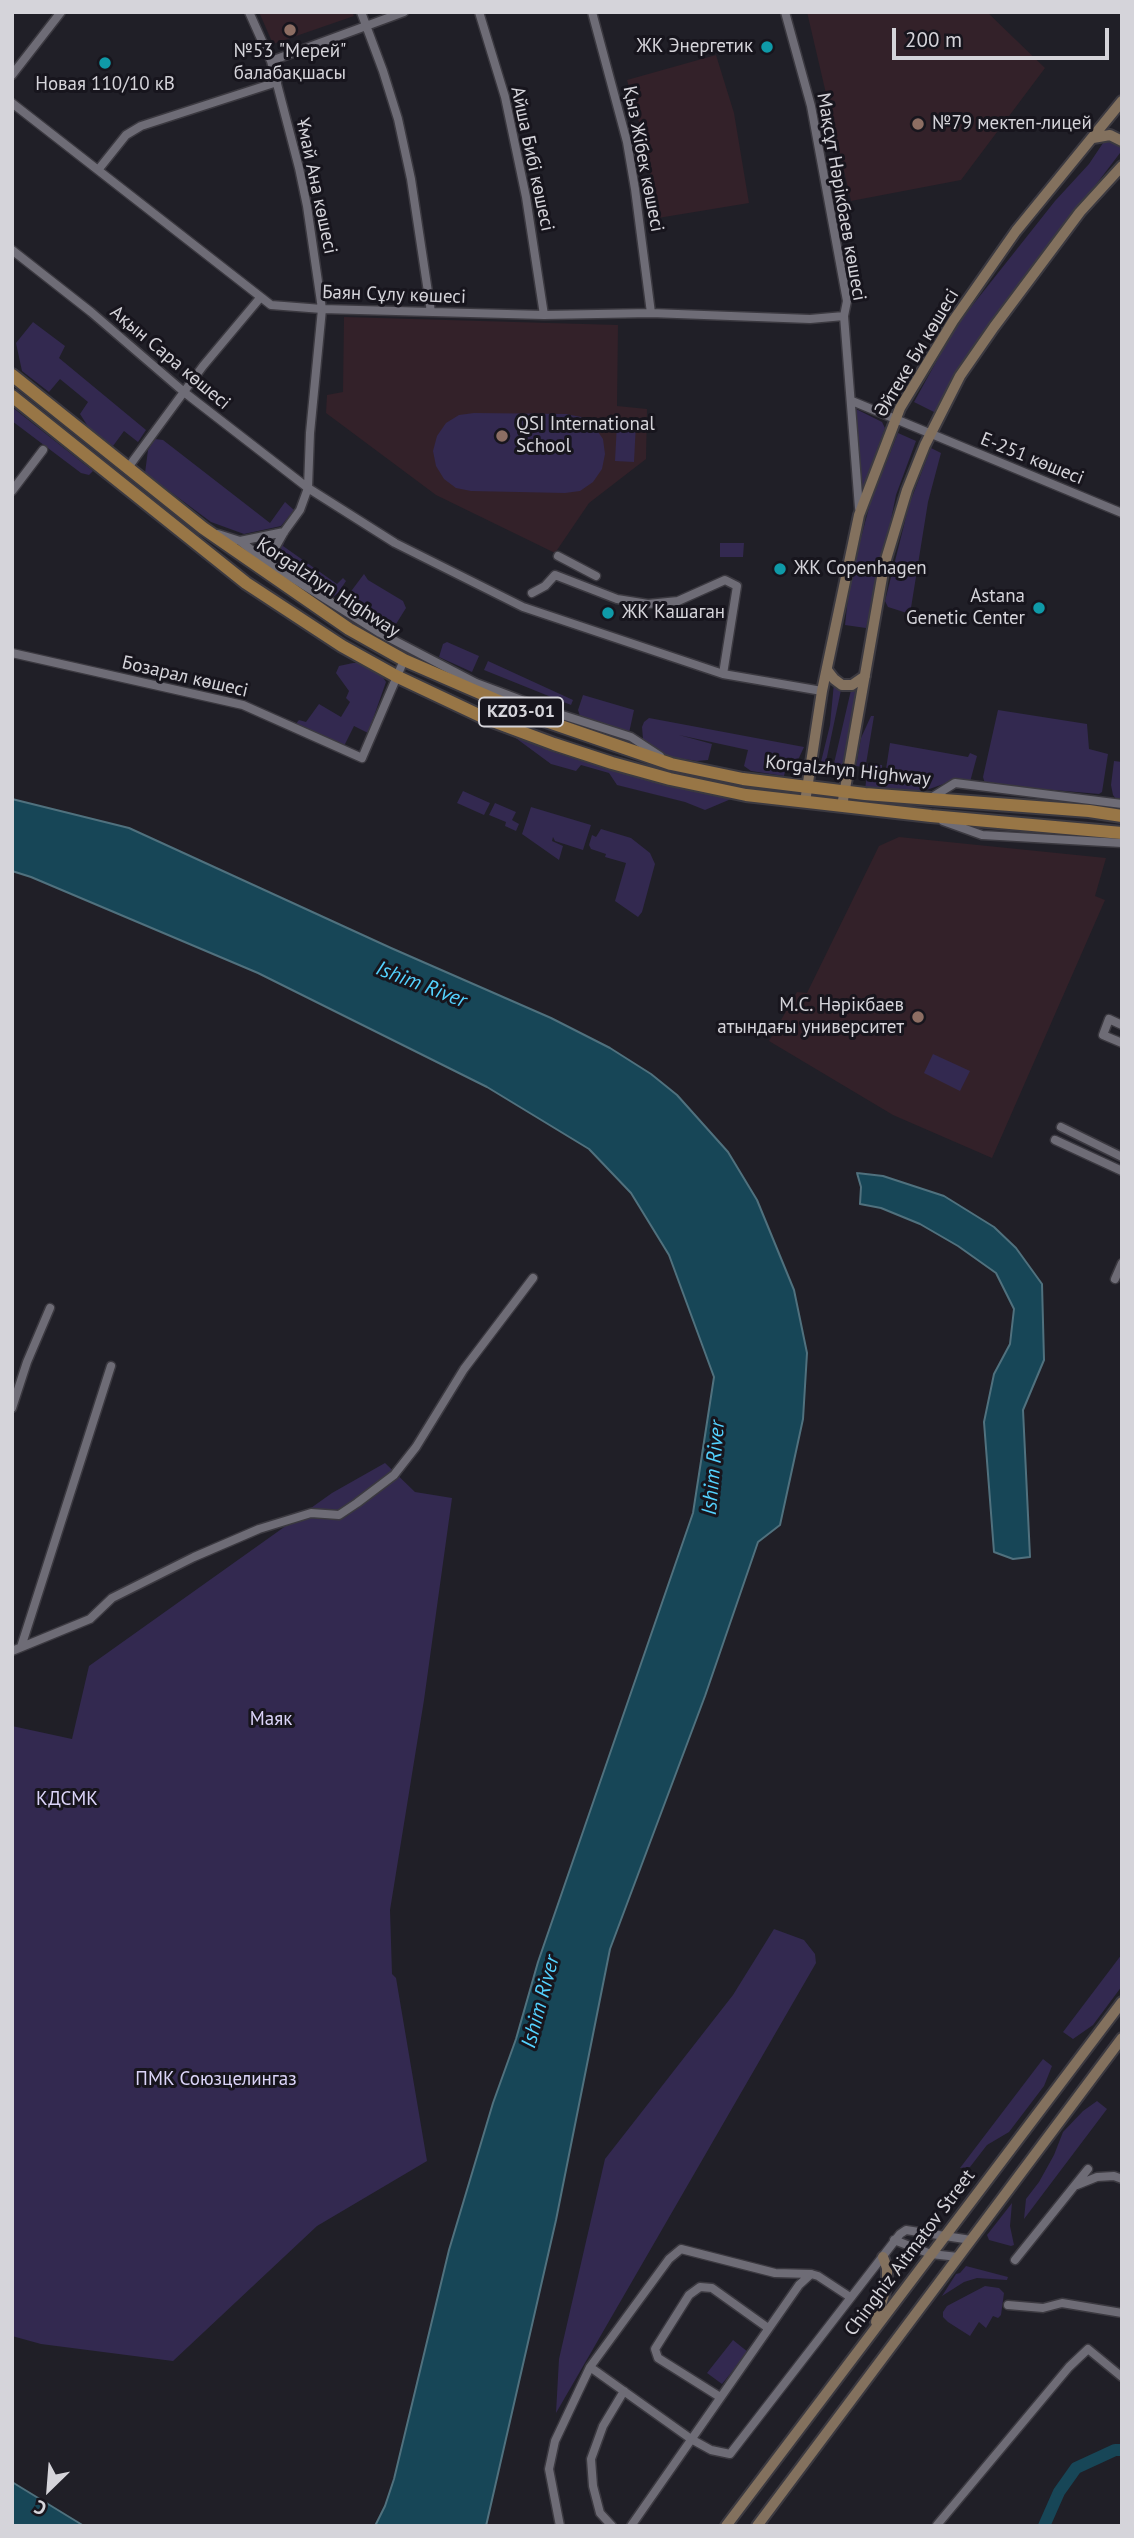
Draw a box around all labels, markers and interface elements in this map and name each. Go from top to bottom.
scale bar [896,14,1113,58]
marker: №53 "Мерей" балабақшасы [282,22,298,38]
text: 200 m [905,26,962,53]
place label: ЖК Энергетик [636,36,753,58]
marker: ЖК Энергетик [759,39,775,55]
place label: №53 "Мерей" балабақшасы [234,41,346,85]
marker: Новая 110/10 кВ [97,55,113,71]
place label: Новая 110/10 кВ [35,74,175,96]
street label: Қыз Жібек көшесі [618,84,668,234]
street label: Айша Бибі көшесі [506,85,558,233]
street label: Мақсұт Нәрікбаев көшесі [811,91,871,303]
place label: №79 мектеп-лицей [932,113,1092,135]
street label: Ұмай Ана көшесі [290,116,342,256]
marker: №79 мектеп-лицей [910,116,926,132]
street label: Баян Сұлу көшесі [322,281,466,309]
street label: Әйтеке Би көшесі [870,285,964,421]
street label: Ақын Сара көшесі [105,301,235,415]
place label: QSI International School [516,414,655,458]
marker: QSI International School [494,428,510,444]
street label: Е-251 көшесі [977,428,1087,490]
street label: Korgalzhyn Highway [252,533,404,643]
place label: ЖК Copenhagen [794,558,927,580]
marker: ЖК Copenhagen [772,561,788,577]
place label: Astana Genetic Center [906,586,1025,630]
marker: Astana Genetic Center [1031,600,1047,616]
place label: ЖК Кашаган [622,602,725,624]
marker: ЖК Кашаган [600,605,616,621]
street label: Бозарал көшесі [120,651,250,703]
road number: KZ03-01 [479,698,563,726]
street label: Korgalzhyn Highway [764,751,932,791]
water label: Ishim River [372,956,470,1014]
place label: М.С. Нәрікбаев атындағы университет [717,995,904,1039]
marker: М.С. Нәрікбаев атындағы университет [910,1009,926,1025]
water label: Ishim River [697,1420,731,1516]
park label: Маяк [250,1709,292,1731]
park label: КДСМК [36,1789,98,1811]
water label: Ishim River [517,1953,565,2051]
park label: ПМК Союзцелингаз [135,2069,297,2091]
street label: Chinghiz Aitmatov Street [840,2165,980,2341]
north arrow [14,2454,84,2524]
text: С [30,2495,50,2521]

